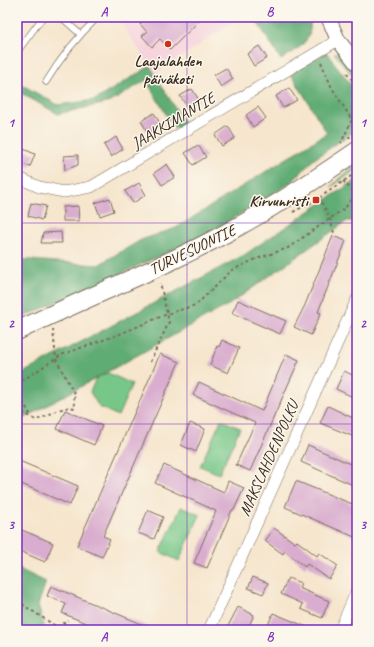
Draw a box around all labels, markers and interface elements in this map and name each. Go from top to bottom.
text: A [101,4,109,20]
text: B [267,4,275,20]
marker: Laajalahden päiväkoti [163,39,173,49]
place label: Laajalahden päiväkoti [134,51,202,89]
street label: JAAKKIMANTIE [127,87,221,154]
text: 1 [8,115,16,131]
text: 1 [360,115,368,131]
place label: Kirvunristi [249,191,310,211]
marker: Kirvunristi [311,195,321,205]
street label: TURVESUONTIE [146,219,241,279]
text: 2 [8,316,15,332]
text: 2 [360,316,367,332]
street label: MAKSLAHDENPOLKU [235,395,305,519]
text: 3 [8,517,15,533]
text: 3 [360,517,367,533]
text: A [101,629,109,645]
text: B [267,629,275,645]

